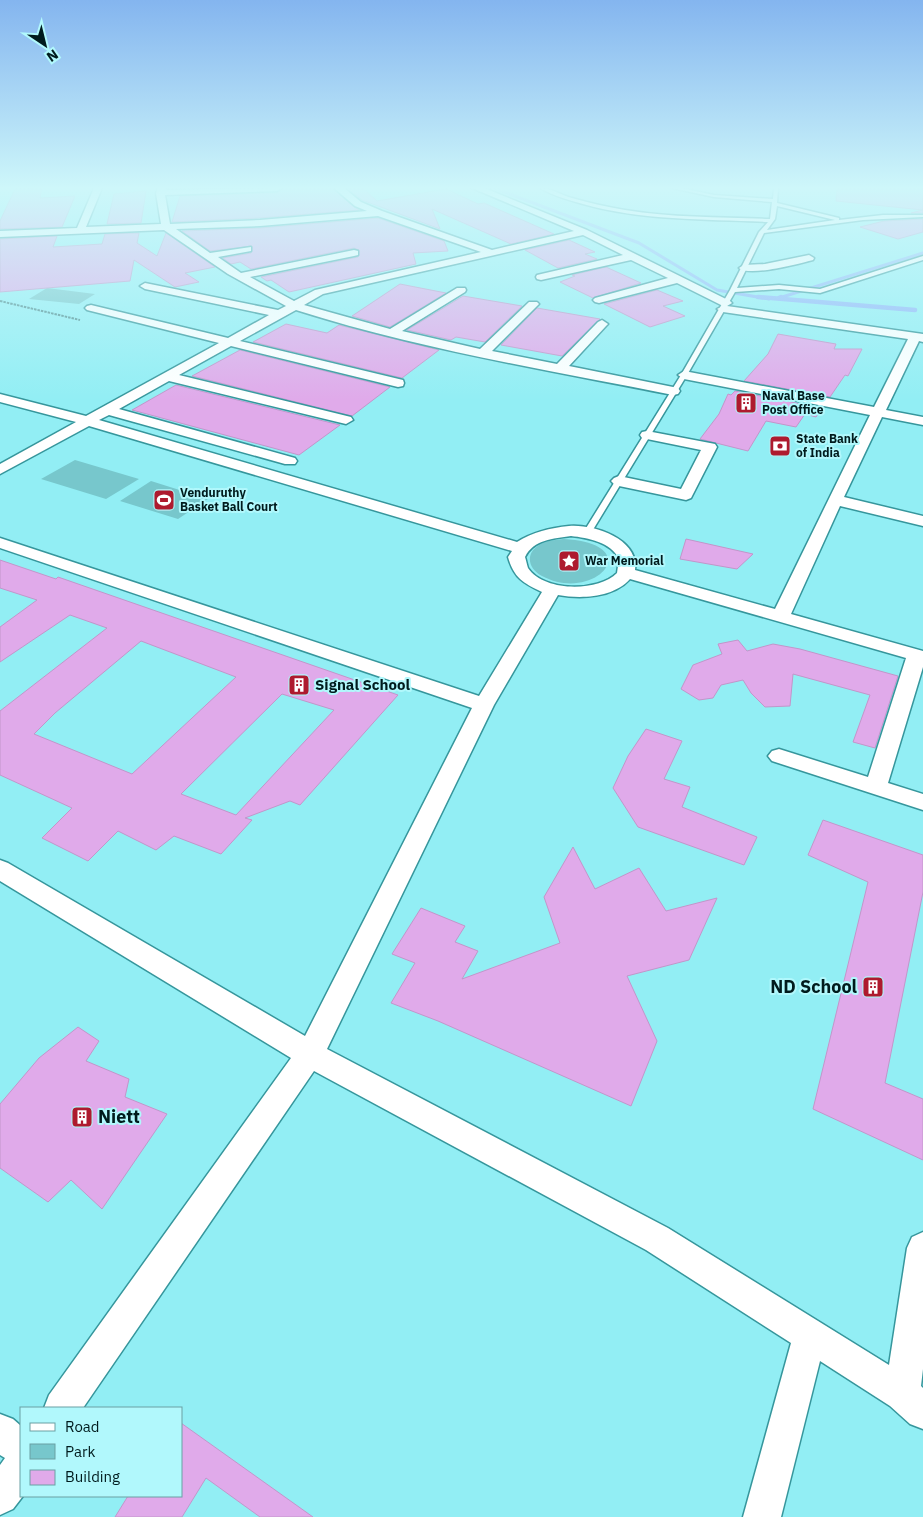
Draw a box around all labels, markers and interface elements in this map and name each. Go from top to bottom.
north arrow [20,20,70,70]
text: N [43,45,62,66]
place label: Naval Base Post Office [762,388,825,417]
building icon: Naval Base Post Office [734,391,758,415]
place label: State Bank of India [796,431,858,460]
bank icon: State Bank of India [768,434,792,458]
place label: Venduruthy Basket Ball Court [180,485,278,514]
sports icon: Venduruthy Basket Ball Court [152,488,176,512]
place icon: War Memorial [557,549,581,573]
place label: War Memorial [585,553,664,568]
building icon: Signal School [287,673,311,697]
place label: Signal School [315,675,410,694]
place label: ND School [770,975,858,998]
building icon: ND School [861,975,885,999]
building icon: Niett [70,1105,94,1129]
place label: Niett [98,1105,140,1128]
legend [20,1407,182,1497]
text: Road [65,1417,100,1436]
text: Park [65,1442,95,1461]
text: Building [65,1467,120,1486]

